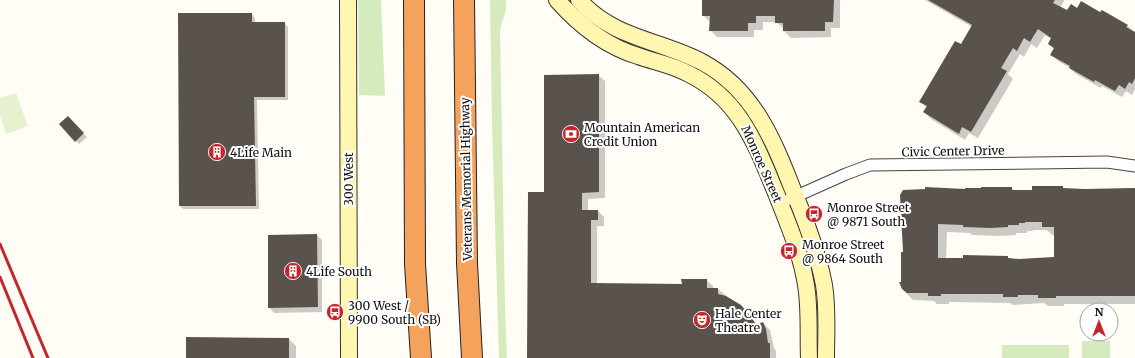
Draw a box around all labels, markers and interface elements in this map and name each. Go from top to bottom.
street label: Veterans Memorial Highway [457,97,475,262]
place label: Mountain American Credit Union [584,120,700,149]
street label: Monroe Street [738,123,786,205]
bank icon: Mountain American Credit Union [561,124,581,144]
building icon: 4Life Main [207,142,227,162]
street label: Civic Center Drive [902,143,1004,159]
place label: 4Life Main [230,145,292,160]
street label: 300 West [341,152,356,206]
place label: Monroe Street @ 9871 South [827,200,910,229]
bus stop icon: Monroe Street @ 9871 South [804,204,824,224]
place label: Monroe Street @ 9864 South [802,237,885,266]
bus stop icon: Monroe Street @ 9864 South [779,241,799,261]
building icon: 4Life South [283,261,303,281]
place label: 4Life South [306,264,372,279]
place label: 300 West / 9900 South (SB) [348,298,441,327]
bus stop icon: 300 West / 9900 South (SB) [325,302,345,322]
north arrow [1079,302,1119,342]
text: N [1095,305,1104,319]
place label: Hale Center Theatre [715,306,782,335]
theatre icon: Hale Center Theatre [692,310,712,330]

